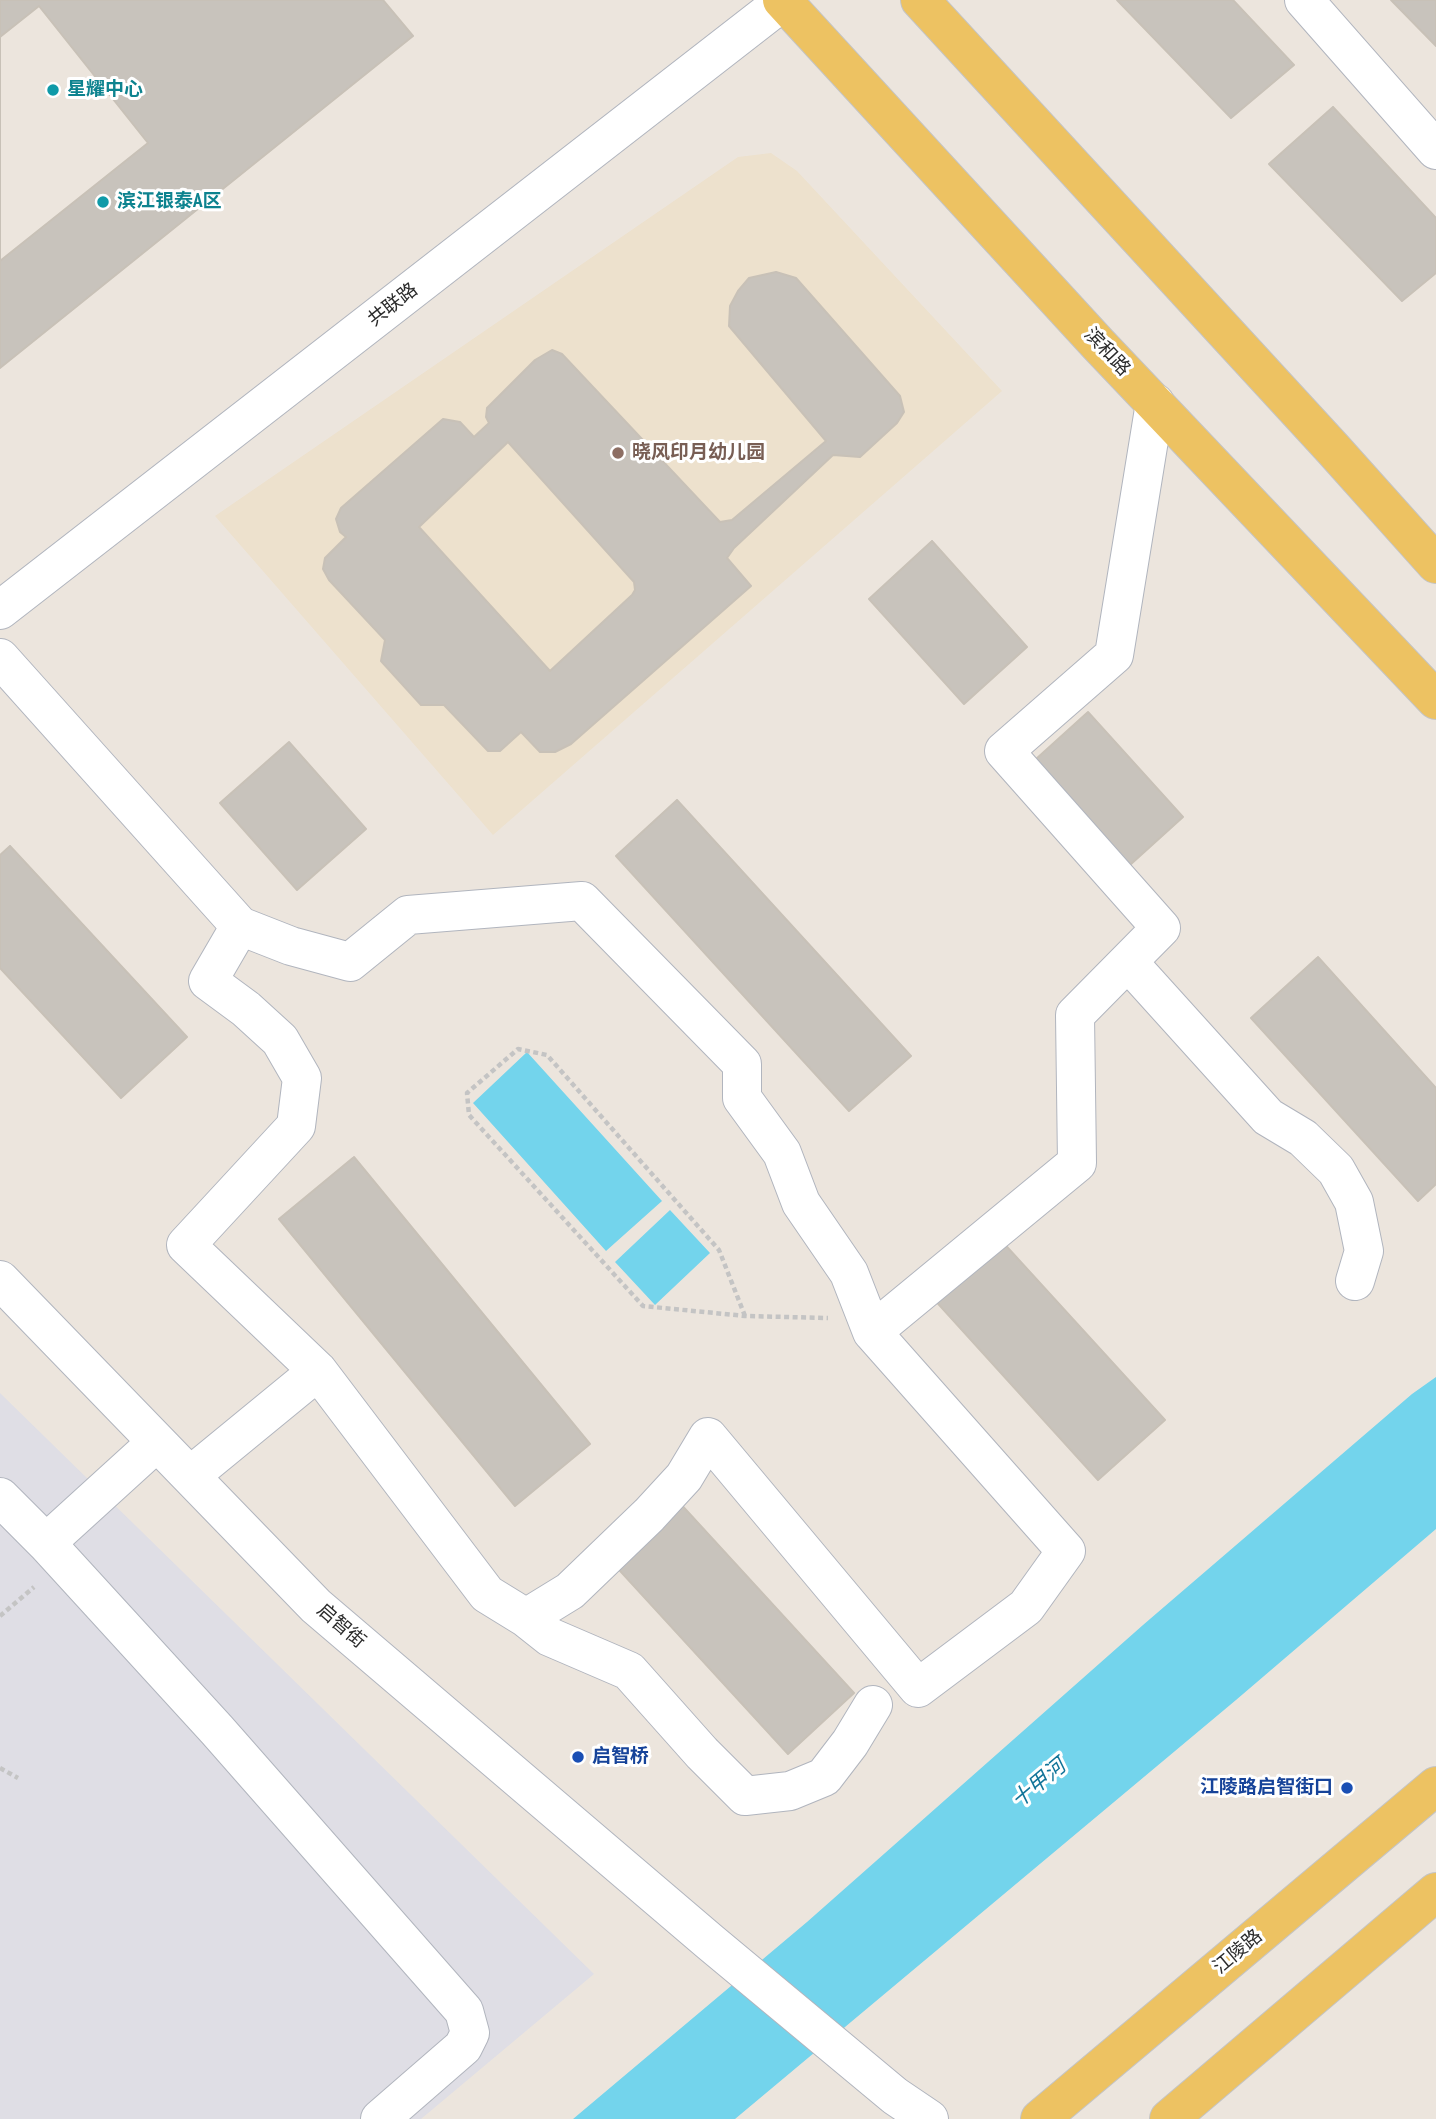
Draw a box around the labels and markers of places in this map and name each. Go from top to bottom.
place label: 星耀中心 [67,79,143,101]
marker: 星耀中心 [45,82,61,98]
place label: 滨江银泰A区 [117,191,222,213]
marker: 滨江银泰A区 [95,194,111,210]
place label: 晓风印月幼儿园 [632,442,765,464]
marker: 晓风印月幼儿园 [610,445,626,461]
place label: 启智桥 [592,1746,649,1768]
marker: 启智桥 [570,1749,586,1765]
place label: 江陵路启智街口 [1200,1777,1333,1799]
marker: 江陵路启智街口 [1339,1780,1355,1796]

